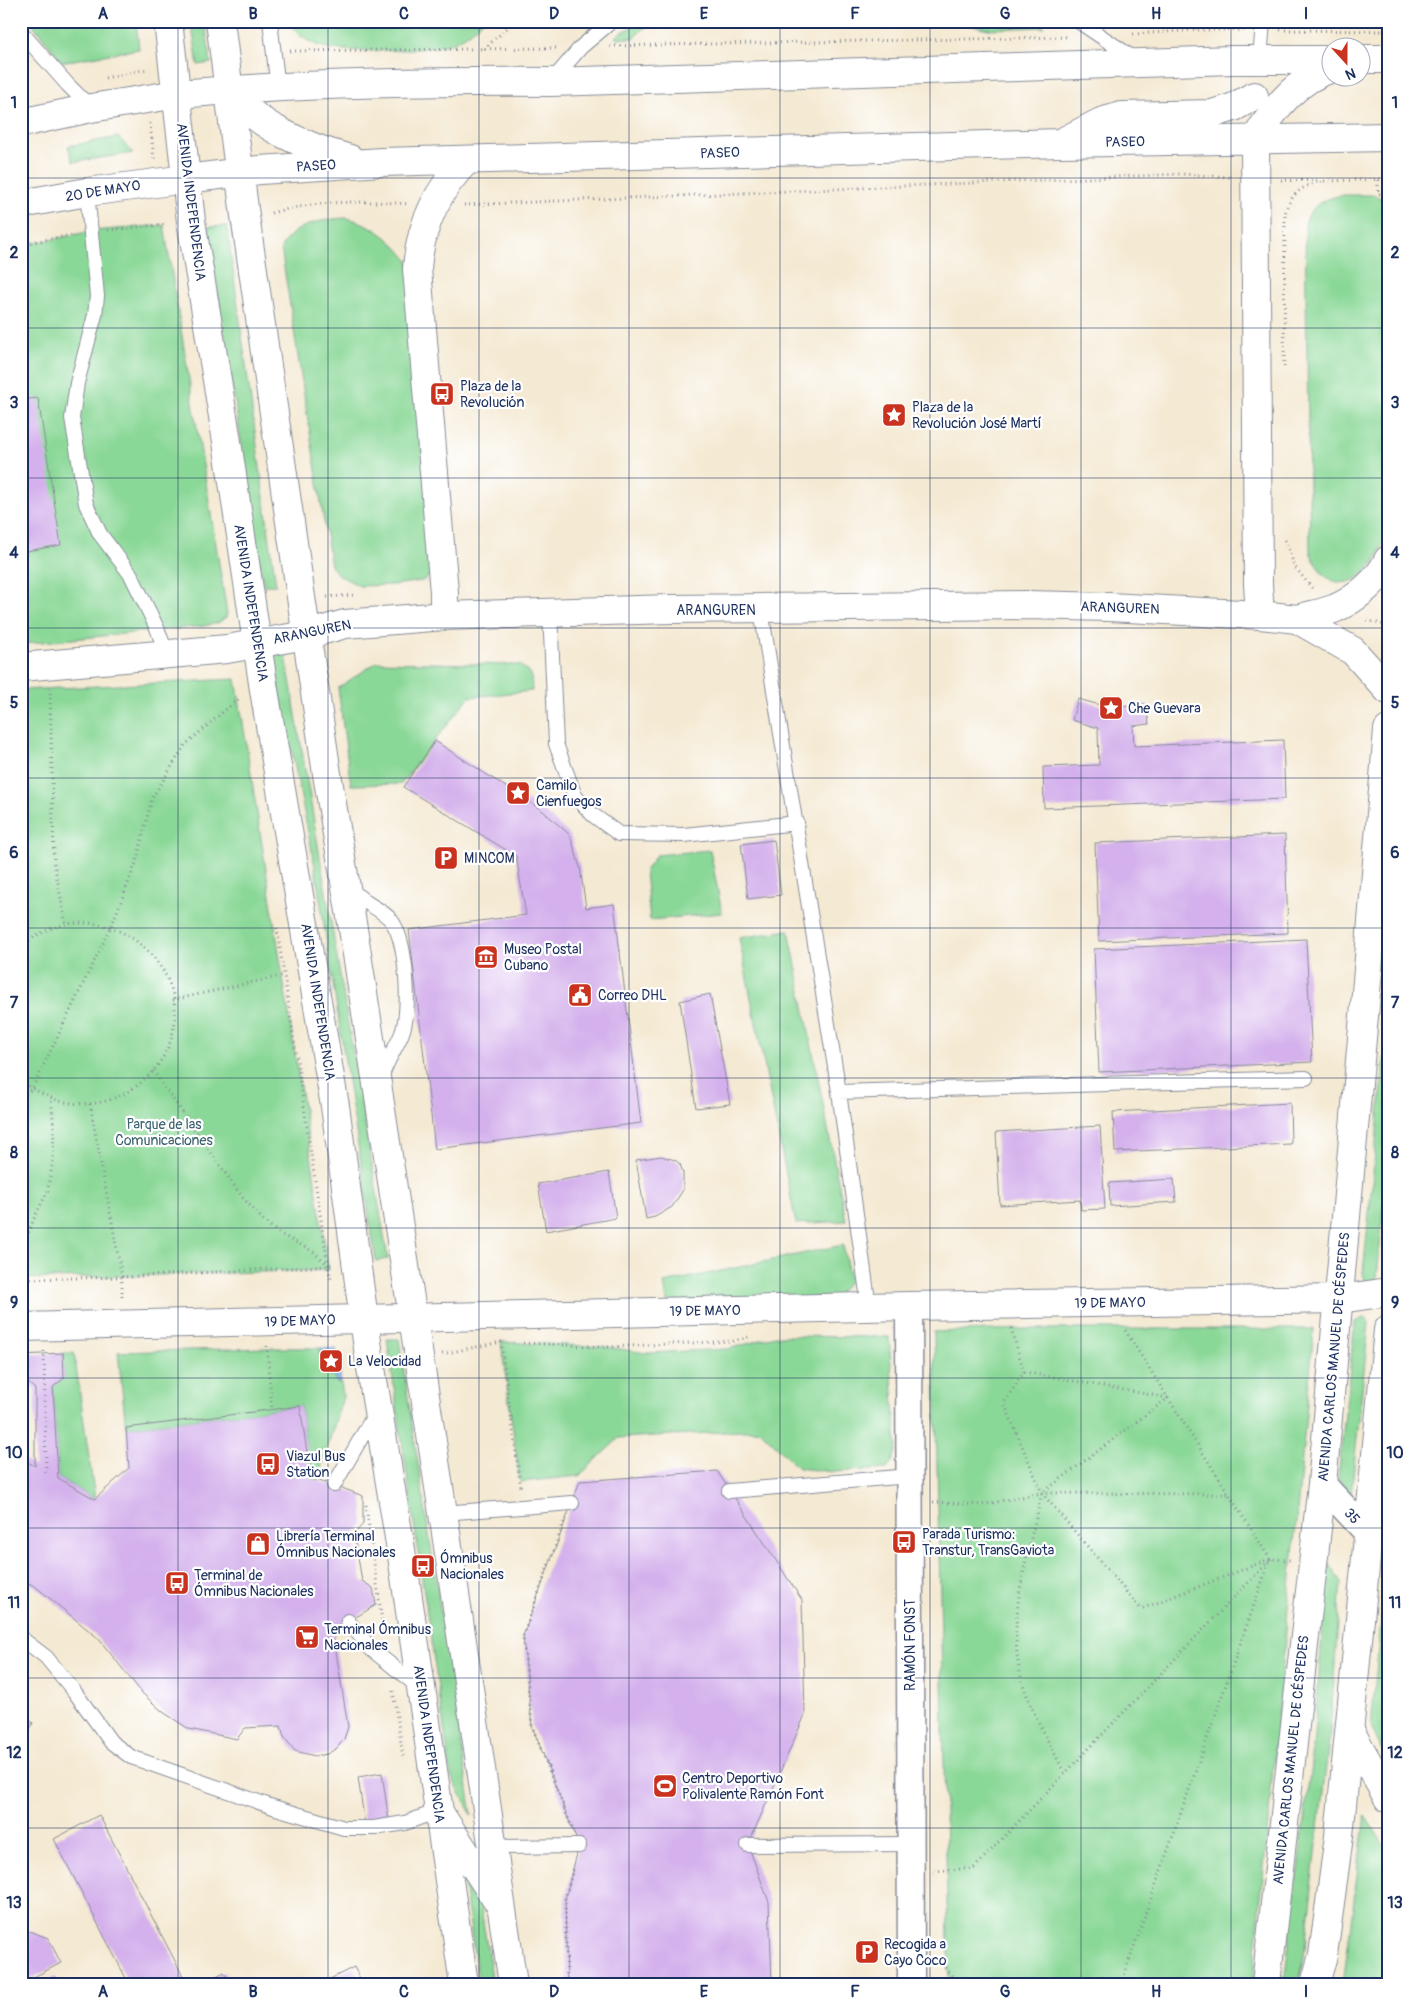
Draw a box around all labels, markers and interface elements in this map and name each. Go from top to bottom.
text: A [98,4,109,24]
text: B [248,4,258,24]
text: C [399,4,409,24]
text: D [549,4,559,24]
text: E [700,4,709,24]
text: F [850,4,860,24]
text: G [1000,4,1011,24]
text: H [1151,4,1161,24]
text: I [1304,4,1308,24]
north arrow [1322,38,1372,88]
text: N [1343,64,1358,83]
text: 1 [11,93,17,113]
text: 1 [1392,93,1398,113]
street label: AVENIDA INDEPENDENCIA [173,122,209,282]
street label: PASEO [1105,133,1145,151]
street label: PASEO [700,144,740,162]
street label: PASEO [296,156,336,176]
street label: 20 DE MAYO [64,177,142,205]
text: 2 [10,243,19,263]
text: 2 [1391,243,1400,263]
place label: Plaza de la Revolución [460,378,524,411]
bus stop icon: Plaza de la Revolución [429,381,455,407]
text: 3 [10,393,19,413]
text: 3 [1391,393,1400,413]
place label: Plaza de la Revolución José Martí [912,399,1042,432]
place icon: Plaza de la Revolución José Martí [881,402,907,428]
street label: AVENIDA INDEPENDENCIA [230,523,272,683]
text: 4 [9,543,19,563]
text: 4 [1390,543,1400,563]
street label: ARANGUREN [1080,598,1160,618]
street label: ARANGUREN [676,602,756,619]
street label: ARANGUREN [271,616,353,648]
text: 5 [10,693,19,713]
text: 5 [1391,693,1400,713]
place icon: Che Guevara [1098,695,1124,721]
place label: Che Guevara [1128,700,1201,717]
place label: Camilo Cienfuegos [536,777,602,810]
place icon: Camilo Cienfuegos [505,780,531,806]
text: 6 [9,843,19,863]
text: 6 [1390,843,1400,863]
parking icon: MINCOM [433,845,459,871]
place label: MINCOM [464,850,515,867]
street label: AVENIDA INDEPENDENCIA [297,922,339,1082]
place label: Museo Postal Cubano [504,941,582,974]
museum icon: Museo Postal Cubano [473,944,499,970]
public building icon: Correo DHL [567,982,593,1008]
place label: Correo DHL [598,987,667,1004]
text: 7 [10,993,19,1013]
text: 7 [1391,993,1400,1013]
park label: Parque de las Comunicaciones [115,1116,213,1149]
text: 8 [10,1143,18,1163]
text: 8 [1391,1143,1399,1163]
street label: AVENIDA CARLOS MANUEL DE CÉSPEDES [1314,1231,1353,1482]
text: 9 [10,1293,18,1313]
text: 9 [1391,1293,1399,1313]
street label: 19 DE MAYO [1074,1294,1146,1312]
street label: 19 DE MAYO [669,1302,741,1320]
street label: 19 DE MAYO [264,1311,336,1331]
place icon: La Velocidad [318,1348,344,1374]
place label: La Velocidad [348,1353,422,1370]
text: 10 [5,1443,23,1463]
text: 10 [1386,1443,1404,1463]
place label: Viazul Bus Station [286,1448,346,1481]
bus stop icon: Viazul Bus Station [255,1451,281,1477]
street label: 35 [1341,1505,1363,1527]
place label: Parada Turismo: Transtur, TransGaviota [922,1526,1054,1559]
place label: Librería Terminal Ómnibus Nacionales [276,1528,396,1561]
bus stop icon: Parada Turismo: Transtur, TransGaviota [891,1529,917,1555]
shop icon: Librería Terminal Ómnibus Nacionales [245,1531,271,1557]
place label: Ómnibus Nacionales [440,1549,505,1583]
bus stop icon: Ómnibus Nacionales [410,1553,436,1579]
place label: Terminal de Ómnibus Nacionales [194,1567,314,1600]
bus stop icon: Terminal de Ómnibus Nacionales [164,1570,190,1596]
text: 11 [8,1593,20,1613]
text: 11 [1389,1593,1401,1613]
street label: RAMÓN FONST [901,1599,919,1691]
place label: Terminal Ómnibus Nacionales [324,1620,432,1654]
supermarket icon: Terminal Ómnibus Nacionales [294,1624,320,1650]
street label: AVENIDA CARLOS MANUEL DE CÉSPEDES [1268,1634,1313,1885]
street label: AVENIDA INDEPENDENCIA [410,1664,448,1824]
text: 12 [6,1743,22,1763]
text: 12 [1387,1743,1403,1763]
place label: Centro Deportivo Polivalente Ramón Font [682,1770,824,1803]
sports icon: Centro Deportivo Polivalente Ramón Font [652,1773,678,1799]
text: 13 [6,1893,22,1913]
text: 13 [1387,1893,1403,1913]
place label: Recogida a Cayo Coco [884,1936,947,1969]
parking icon: Recogida a Cayo Coco [854,1939,880,1965]
text: A [98,1982,109,2002]
text: B [248,1982,258,2002]
text: C [399,1982,409,2002]
text: D [549,1982,559,2002]
text: E [700,1982,709,2002]
text: F [850,1982,860,2002]
text: G [1000,1982,1011,2002]
text: H [1151,1982,1161,2002]
text: I [1304,1982,1308,2002]

